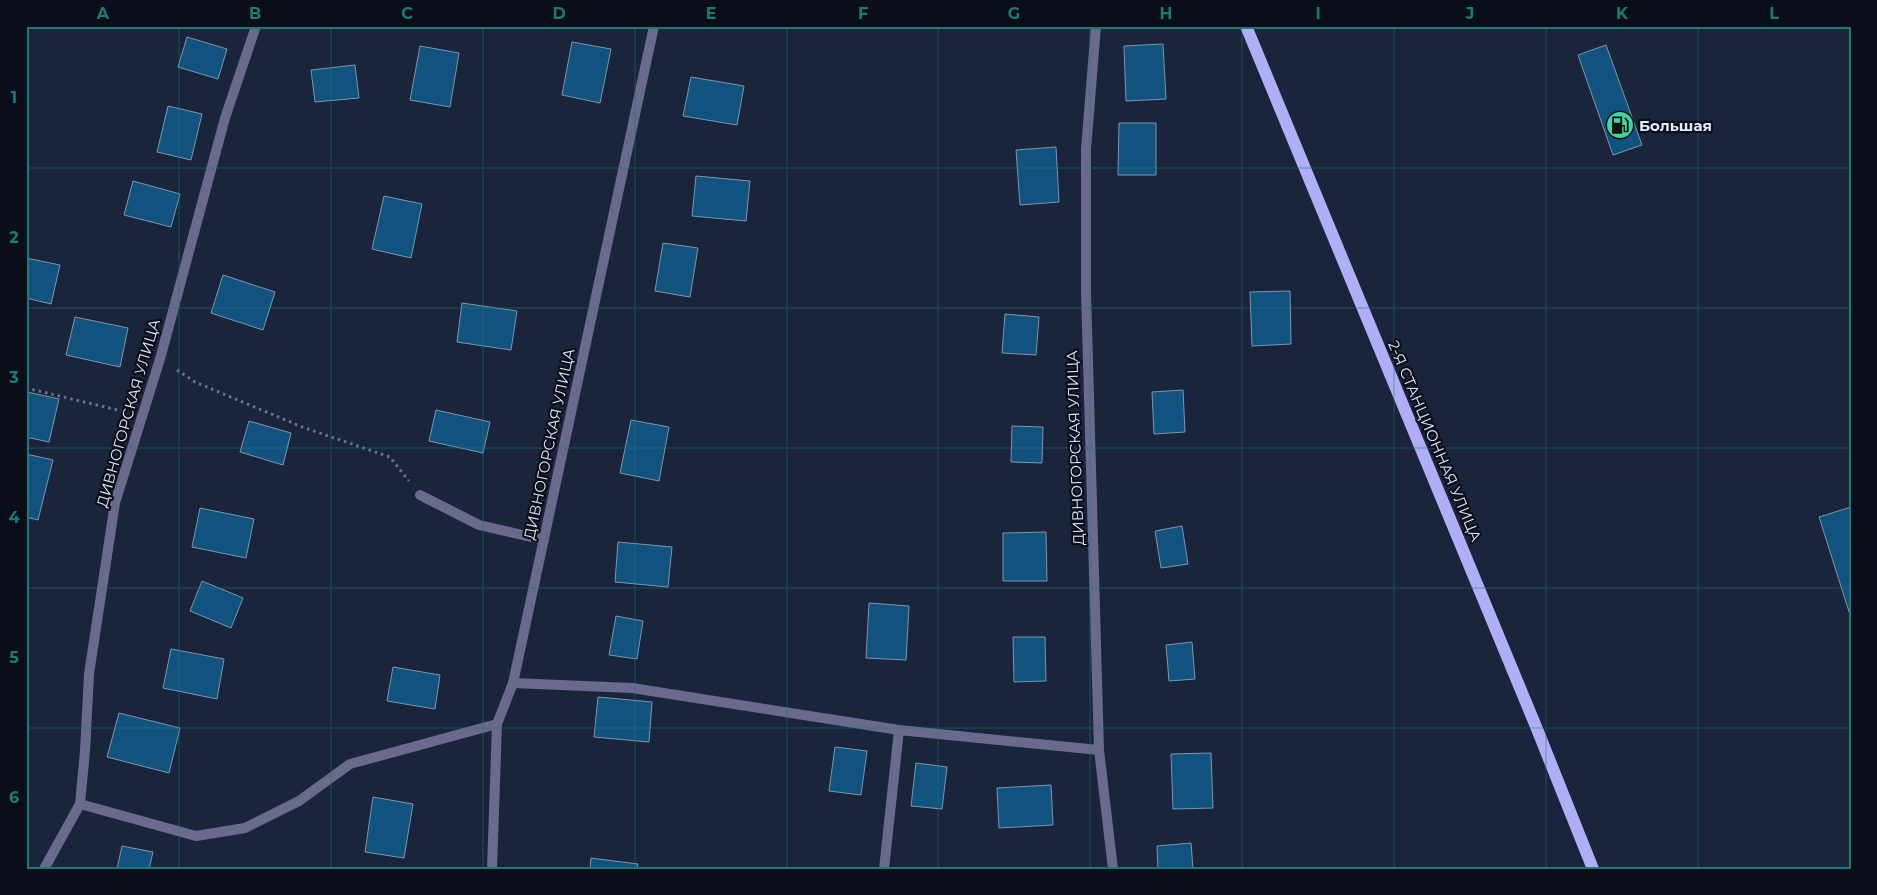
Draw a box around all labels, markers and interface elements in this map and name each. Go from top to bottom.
text: A [96,4,110,23]
text: B [249,4,261,23]
text: C [401,4,413,23]
text: D [552,4,566,23]
text: E [706,4,716,23]
text: F [858,4,868,23]
text: G [1008,4,1020,23]
text: H [1160,4,1172,23]
text: I [1315,4,1321,23]
text: J [1465,4,1474,23]
text: K [1616,4,1629,23]
text: L [1769,4,1779,23]
text: 1 [11,88,17,107]
fuel station icon: Большая [1605,110,1635,140]
place label: Большая [1639,116,1712,135]
text: 2 [9,228,19,247]
street label: ДИВНОГОРСКАЯ УЛИЦА [92,317,164,509]
street label: 2-Я СТАНЦИОННАЯ УЛИЦА [1384,338,1486,544]
street label: ДИВНОГОРСКАЯ УЛИЦА [519,347,579,541]
street label: ДИВНОГОРСКАЯ УЛИЦА [1062,350,1088,546]
text: 3 [8,368,19,387]
text: 4 [8,508,20,527]
text: 5 [9,648,19,667]
text: 6 [9,788,19,807]

